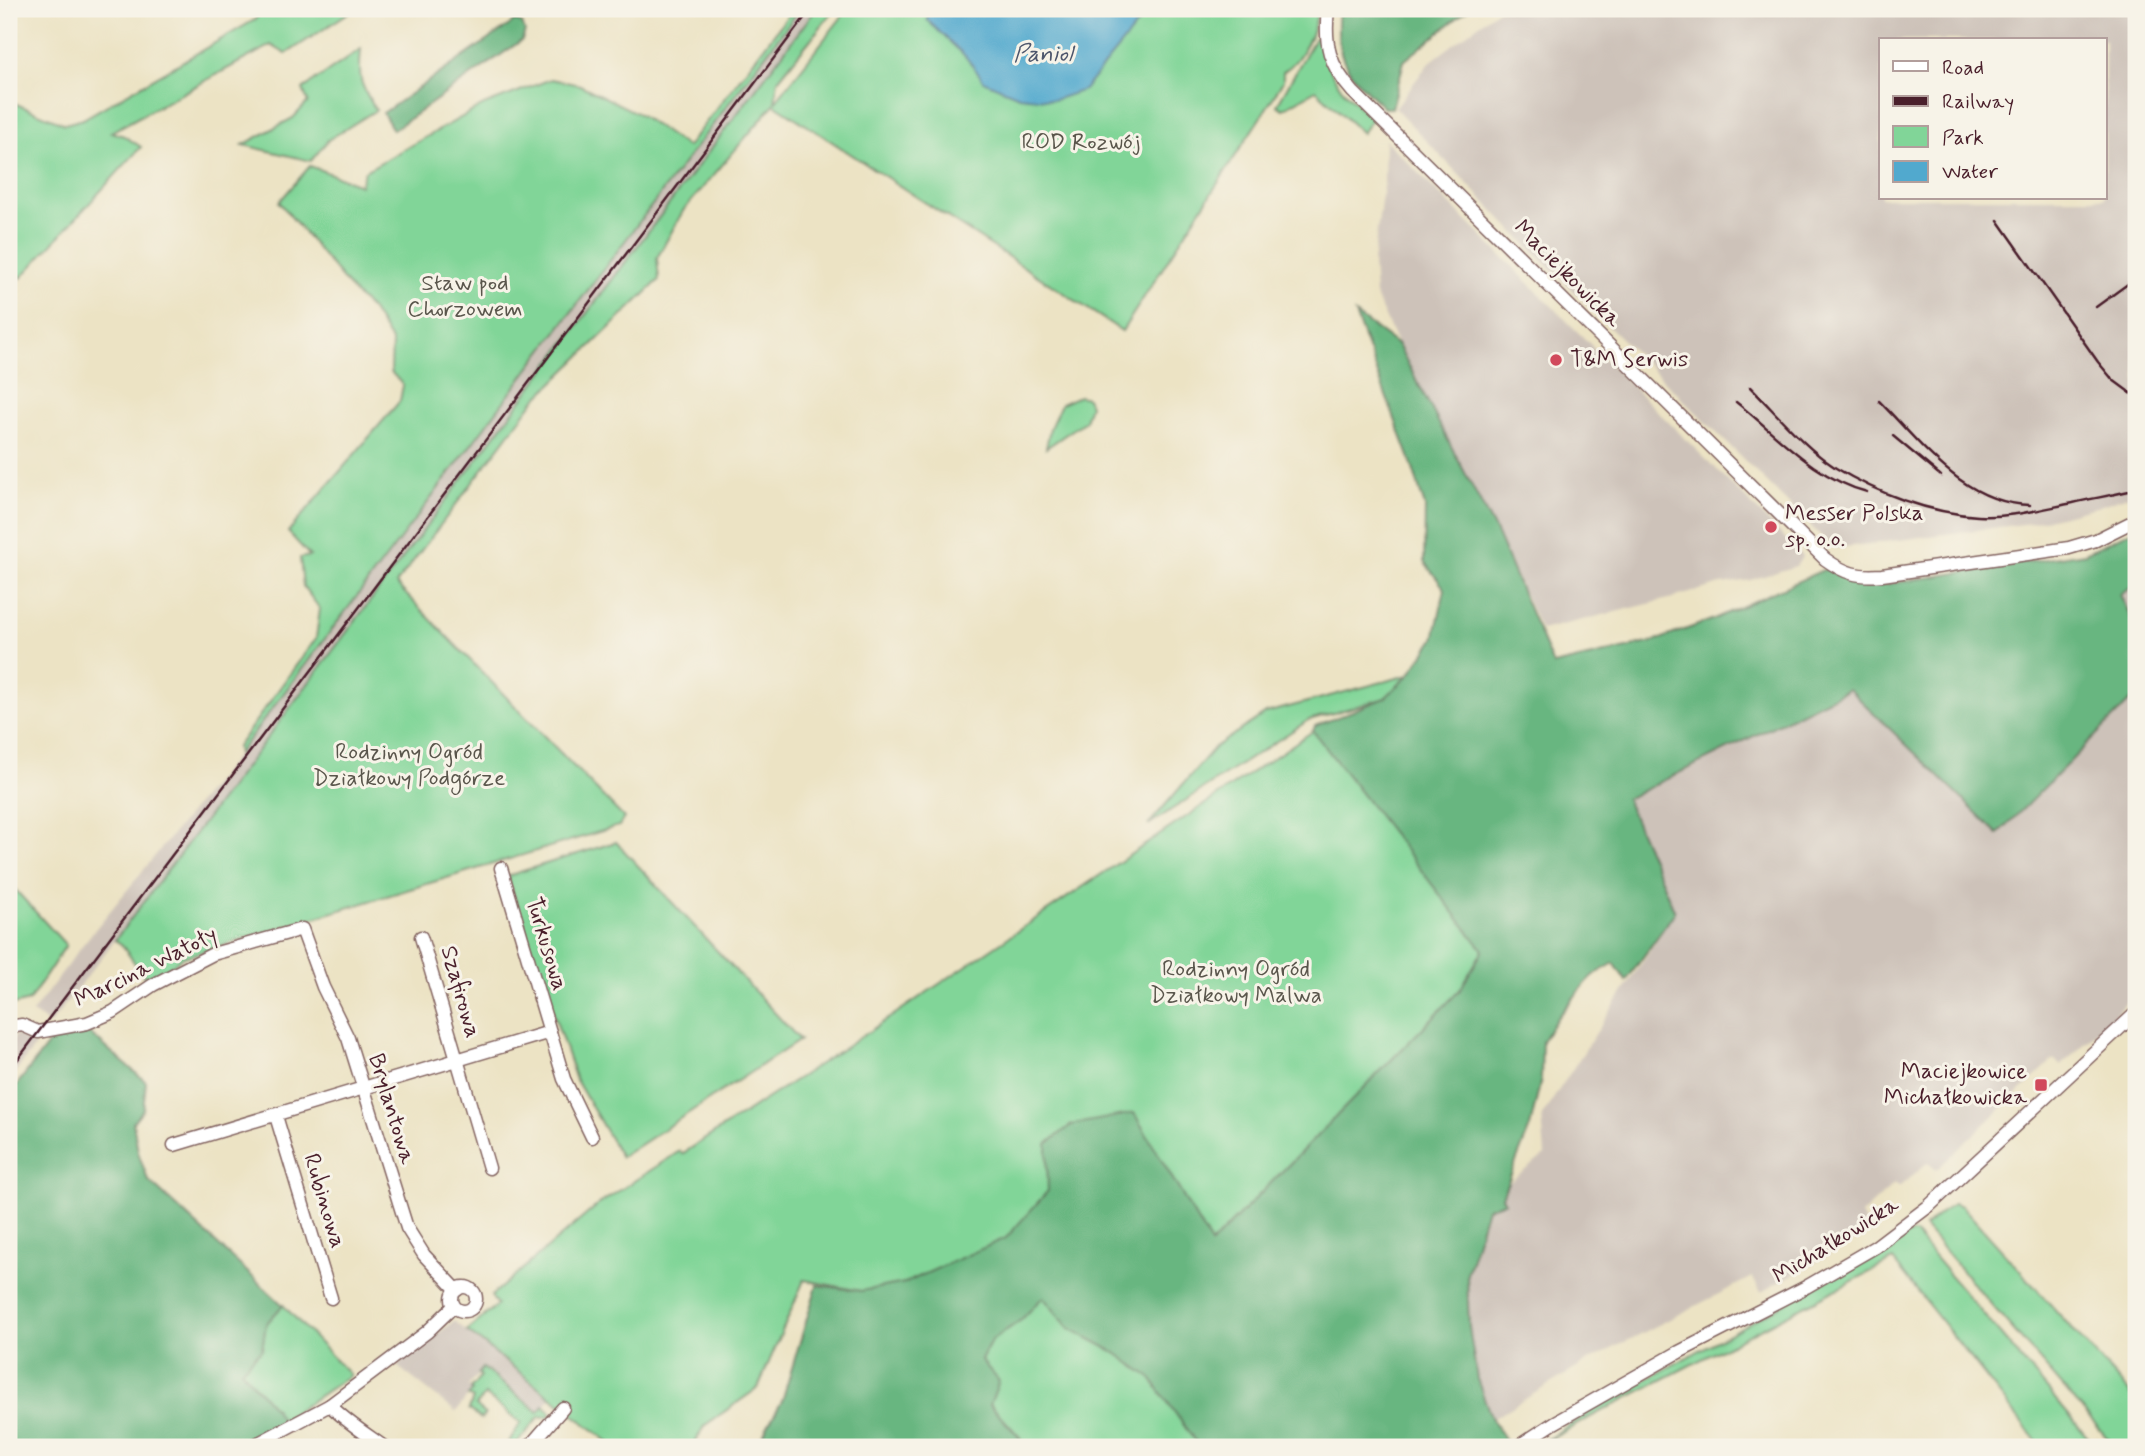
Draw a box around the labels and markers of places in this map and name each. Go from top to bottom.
place label: T&M Serwis [1570,345,1688,375]
marker: T&M Serwis [1548,352,1564,368]
place label: Messer Polska sp. o.o. [1785,499,1924,555]
marker: Messer Polska sp. o.o. [1763,519,1779,535]
place label: Maciejkowice Michałkowicka [1884,1057,2027,1113]
marker: Maciejkowice Michałkowicka [2033,1077,2049,1093]

